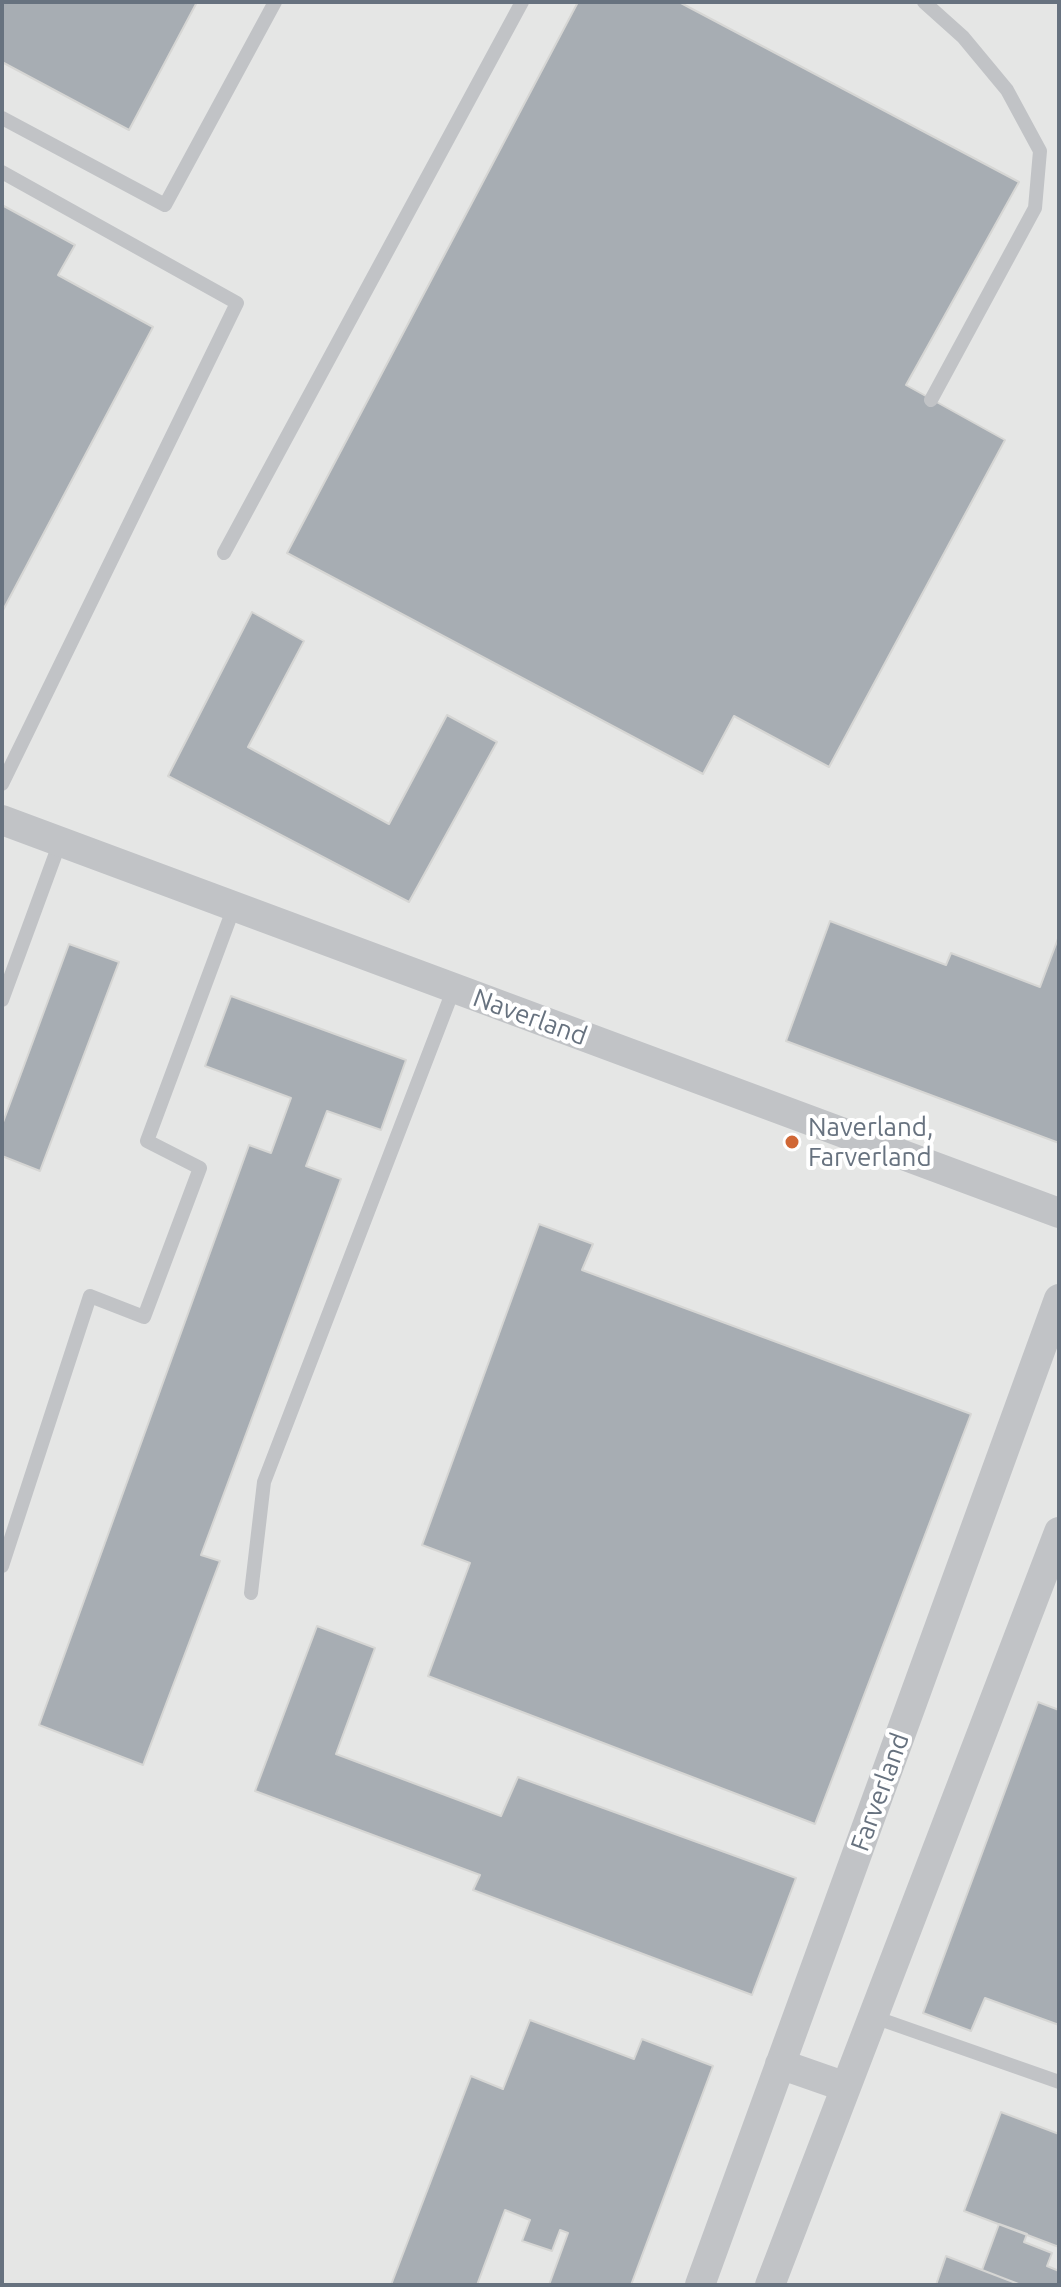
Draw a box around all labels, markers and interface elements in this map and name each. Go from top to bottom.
street label: Naverland [469,982,591,1052]
place label: Naverland, Farverland [808,1111,933,1172]
marker: Naverland, Farverland [783,1133,801,1151]
street label: Farverland [844,1729,916,1855]

